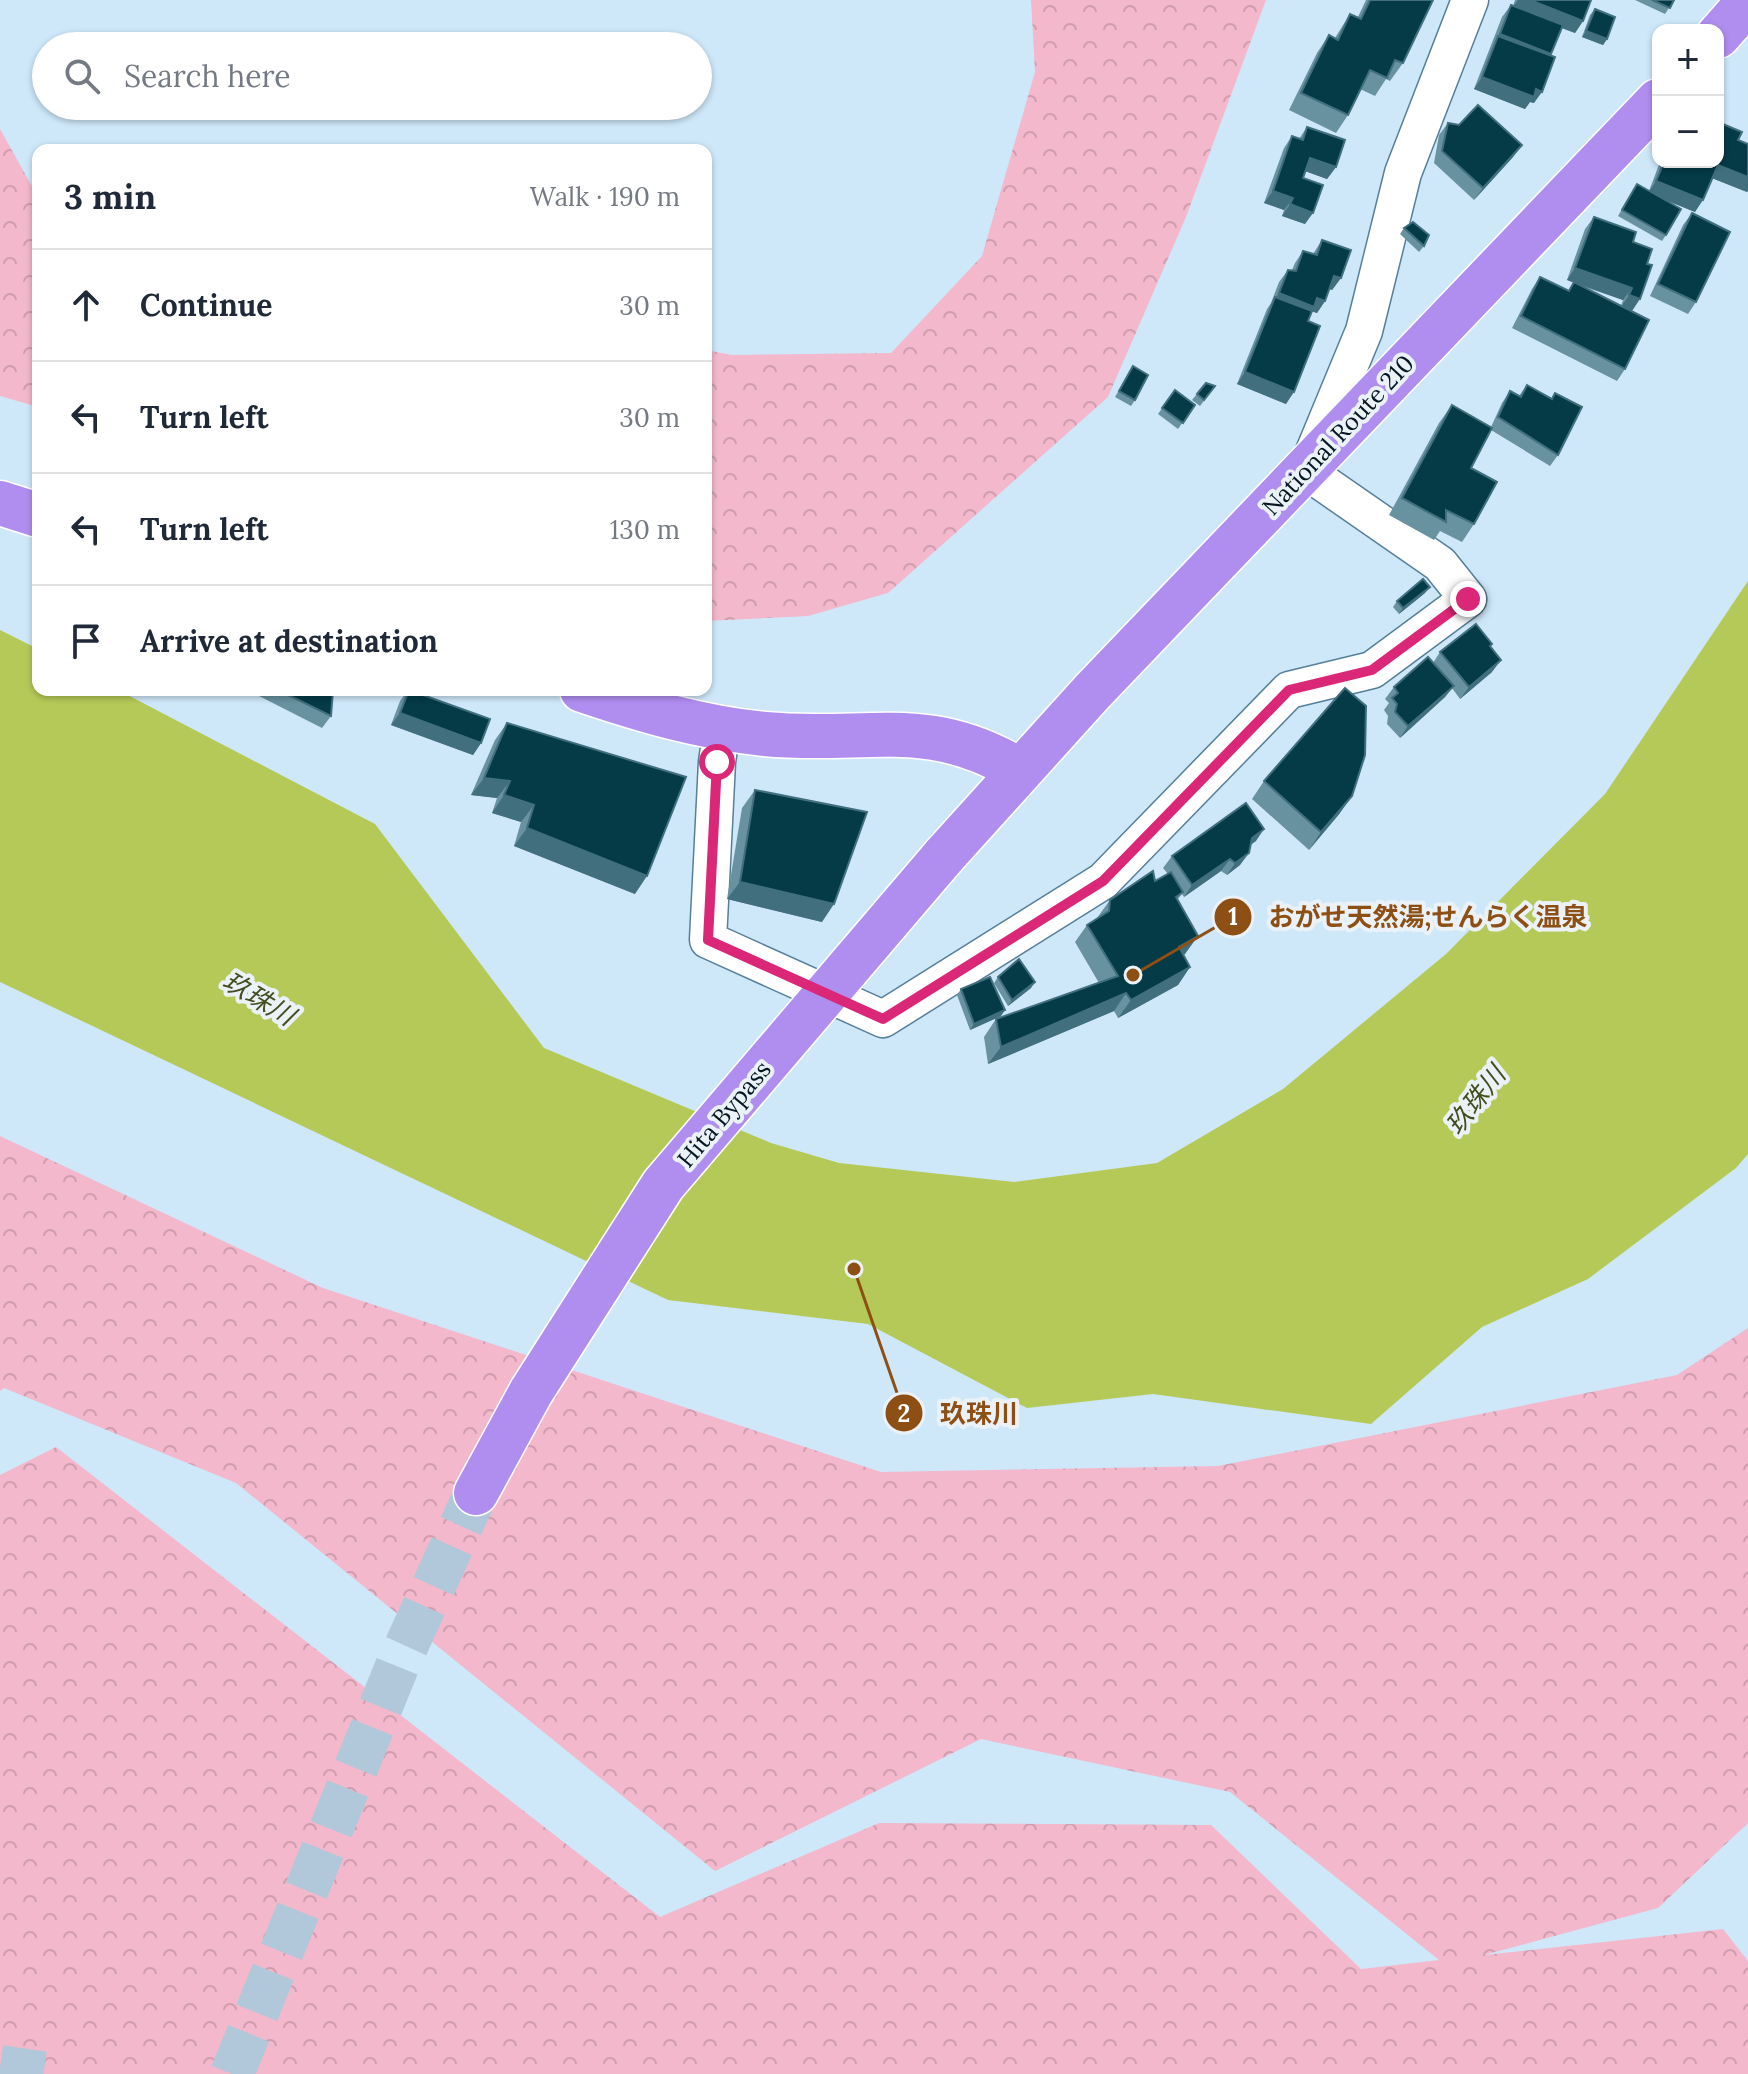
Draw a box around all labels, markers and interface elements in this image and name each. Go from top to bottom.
map controls [1652,24,1724,168]
button: + [1652,24,1724,96]
search box [32,32,712,120]
icon: search [60,54,104,98]
text: Search here [124,57,291,95]
button: − [1652,96,1724,168]
text: 3 min [64,175,156,218]
text: Walk · 190 m [530,180,680,213]
icon: ahead [64,283,108,327]
text: Continue [140,286,272,324]
text: 30 m [619,289,680,322]
street label: National Route 210 [1256,348,1420,522]
icon: left [64,395,108,439]
text: Turn left [140,398,268,436]
text: 30 m [619,401,680,434]
icon: left [64,507,108,551]
text: Turn left [140,510,268,548]
text: 130 m [610,513,680,546]
route end [1450,581,1486,617]
icon: arrive [64,619,108,663]
text: Arrive at destination [140,622,438,660]
route start [699,744,735,780]
callout: おがせ天然湯;せんらく温泉 [1213,892,1603,942]
text: おがせ天然湯;せんらく温泉 [1269,900,1587,933]
text: 1 [1228,901,1238,932]
water label: 玖珠川 [217,964,303,1034]
street label: Hita Bypass [670,1054,778,1174]
water label: 玖珠川 [1438,1057,1514,1141]
callout: 玖珠川 [884,1388,1034,1438]
text: 玖珠川 [940,1397,1018,1430]
text: 2 [898,1398,910,1429]

